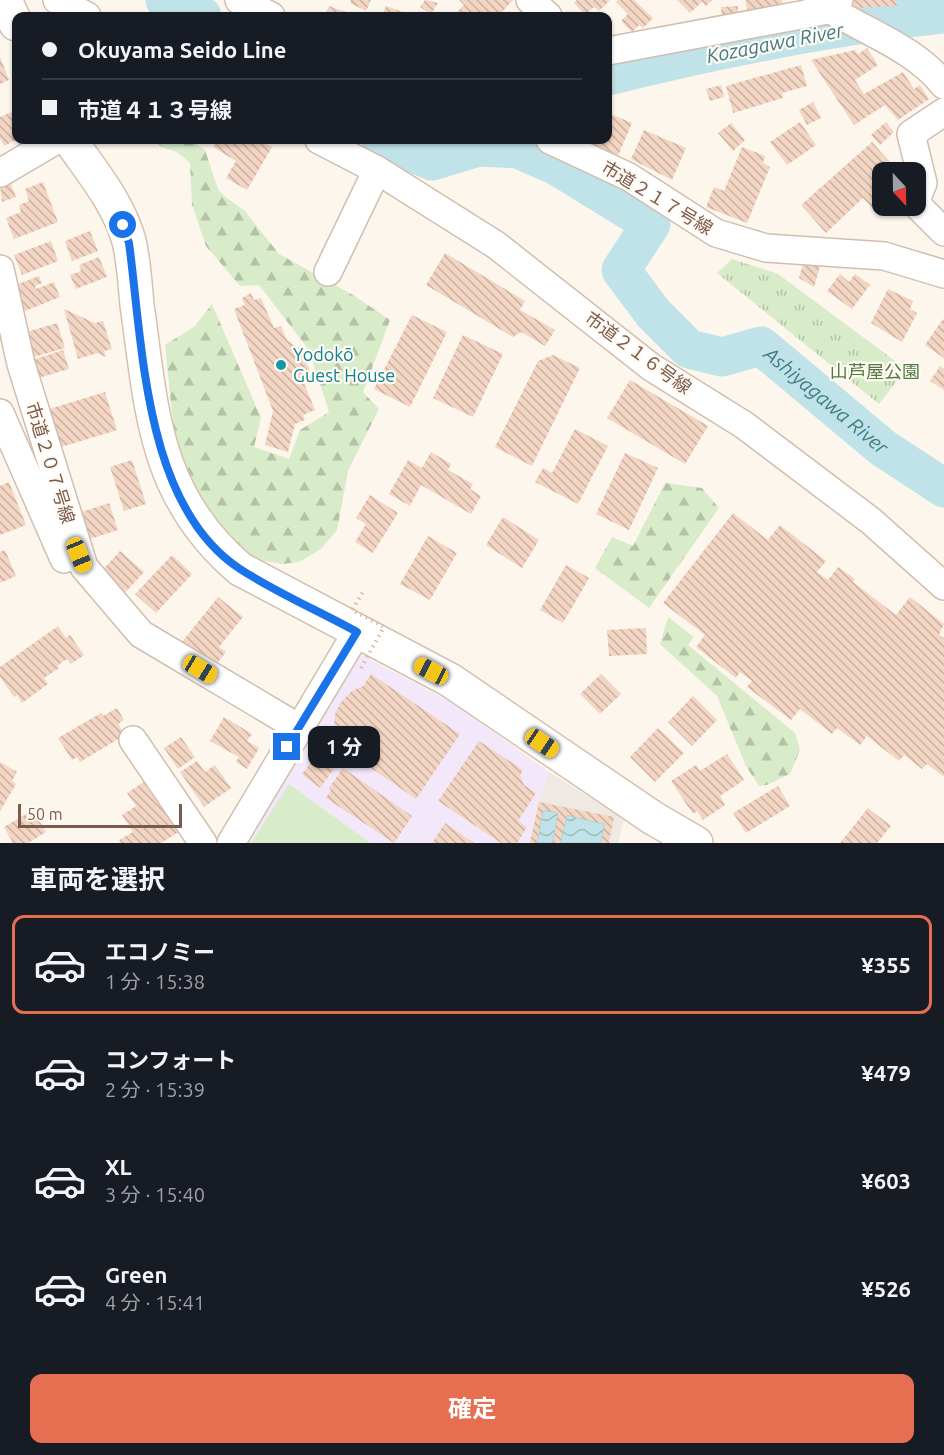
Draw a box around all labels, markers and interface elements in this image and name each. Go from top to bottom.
water label: Kozagawa River [704,18,847,67]
text: Okuyama Seido Line [78,37,286,62]
text: 市道４１３号線 [78,97,232,122]
street label: 市道２１７号線 [598,156,717,238]
north arrow [872,162,926,216]
map controls [872,162,926,216]
route start [109,211,136,238]
street label: 市道２１６号線 [582,307,695,397]
water label: Ashiyagawa River [759,341,894,459]
place label: Yodokō Guest House [293,344,395,385]
marker: Yodokō Guest House [274,358,288,372]
park label: 山芦屋公園 [830,361,920,381]
street label: 市道２０７号線 [23,400,79,526]
car [64,535,94,575]
car [180,652,220,686]
car [411,655,451,687]
car [522,725,562,761]
callout: 1 分 [308,726,380,768]
route end [273,733,300,760]
text: 1 分 [326,735,362,758]
scale bar [18,801,182,828]
text: 50 m [27,805,63,823]
text: 車両を選択 [30,864,165,894]
icon: car [33,938,87,992]
text: エコノミー [105,939,215,964]
text: ¥355 [861,952,911,977]
text: 1 分 · 15:38 [105,970,205,993]
icon: car [33,1046,87,1100]
text: コンフォート [105,1047,236,1072]
text: ¥479 [861,1060,911,1085]
text: 2 分 · 15:39 [105,1078,205,1101]
icon: car [33,1154,87,1208]
text: XL [105,1154,132,1179]
text: ¥603 [861,1168,911,1193]
text: 3 分 · 15:40 [105,1183,205,1206]
icon: car [33,1262,87,1316]
text: Green [105,1262,167,1287]
text: ¥526 [861,1276,911,1301]
text: 4 分 · 15:41 [105,1291,205,1314]
button: 確定 [30,1374,914,1443]

